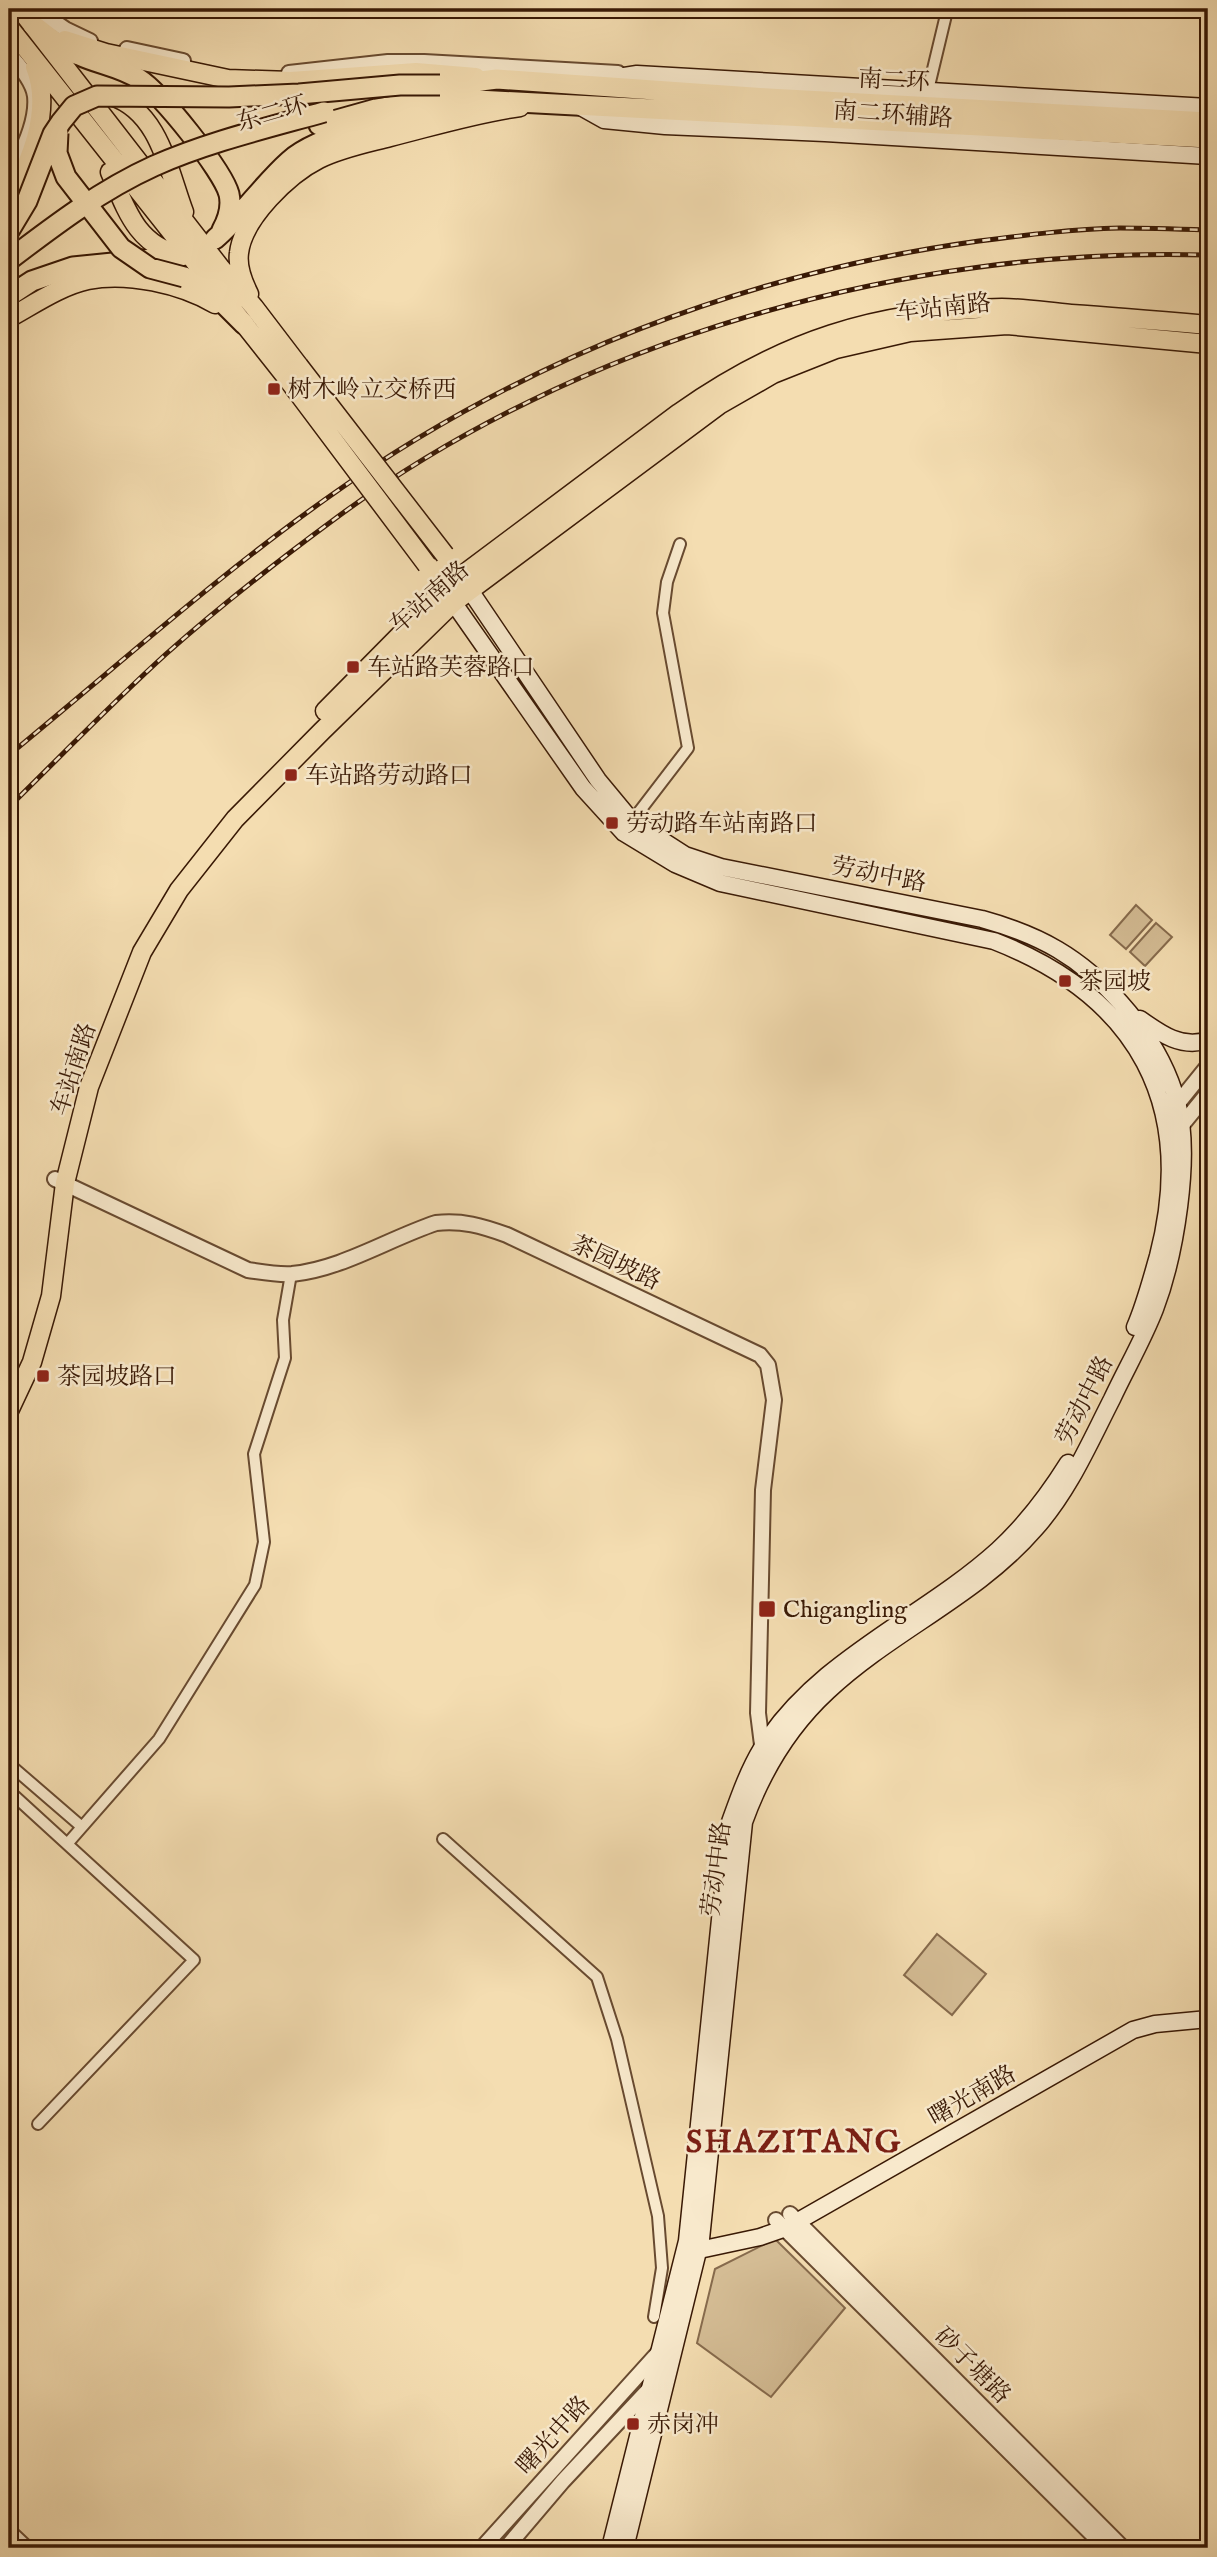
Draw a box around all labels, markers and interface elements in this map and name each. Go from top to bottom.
street label: 南二环 [857,64,931,99]
street label: 东二环 [234,90,311,139]
street label: 南二环辅路 [832,96,954,135]
street label: 车站南路 [894,288,993,329]
place label: 树木岭立交桥西 [288,375,456,406]
marker: 树木岭立交桥西 [266,381,282,397]
street label: 车站南路 [384,555,476,641]
place label: 车站路芙蓉路口 [367,653,535,684]
marker: 车站路芙蓉路口 [345,659,361,675]
place label: 车站路劳动路口 [305,761,473,792]
marker: 车站路劳动路口 [283,767,299,783]
place label: 劳动路车站南路口 [626,809,818,840]
marker: 劳动路车站南路口 [604,815,620,831]
street label: 劳动中路 [829,851,929,900]
place label: 茶园坡 [1079,967,1151,998]
marker: 茶园坡 [1057,973,1073,989]
street label: 车站南路 [45,1019,104,1120]
street label: 茶园坡路 [565,1229,665,1298]
street label: 劳动中路 [1050,1351,1121,1450]
place label: 茶园坡路口 [57,1362,177,1393]
marker: 茶园坡路口 [35,1368,51,1384]
place label: Chigangling [783,1595,908,1626]
marker: Chigangling [757,1599,777,1619]
street label: 劳动中路 [696,1820,739,1919]
street label: 曙光南路 [923,2059,1022,2134]
district label: SHAZITANG [686,2123,902,2164]
street label: 砂子塘路 [927,2321,1017,2411]
street label: 曙光中路 [510,2390,598,2482]
place label: 赤岗冲 [647,2410,719,2441]
marker: 赤岗冲 [625,2416,641,2432]

